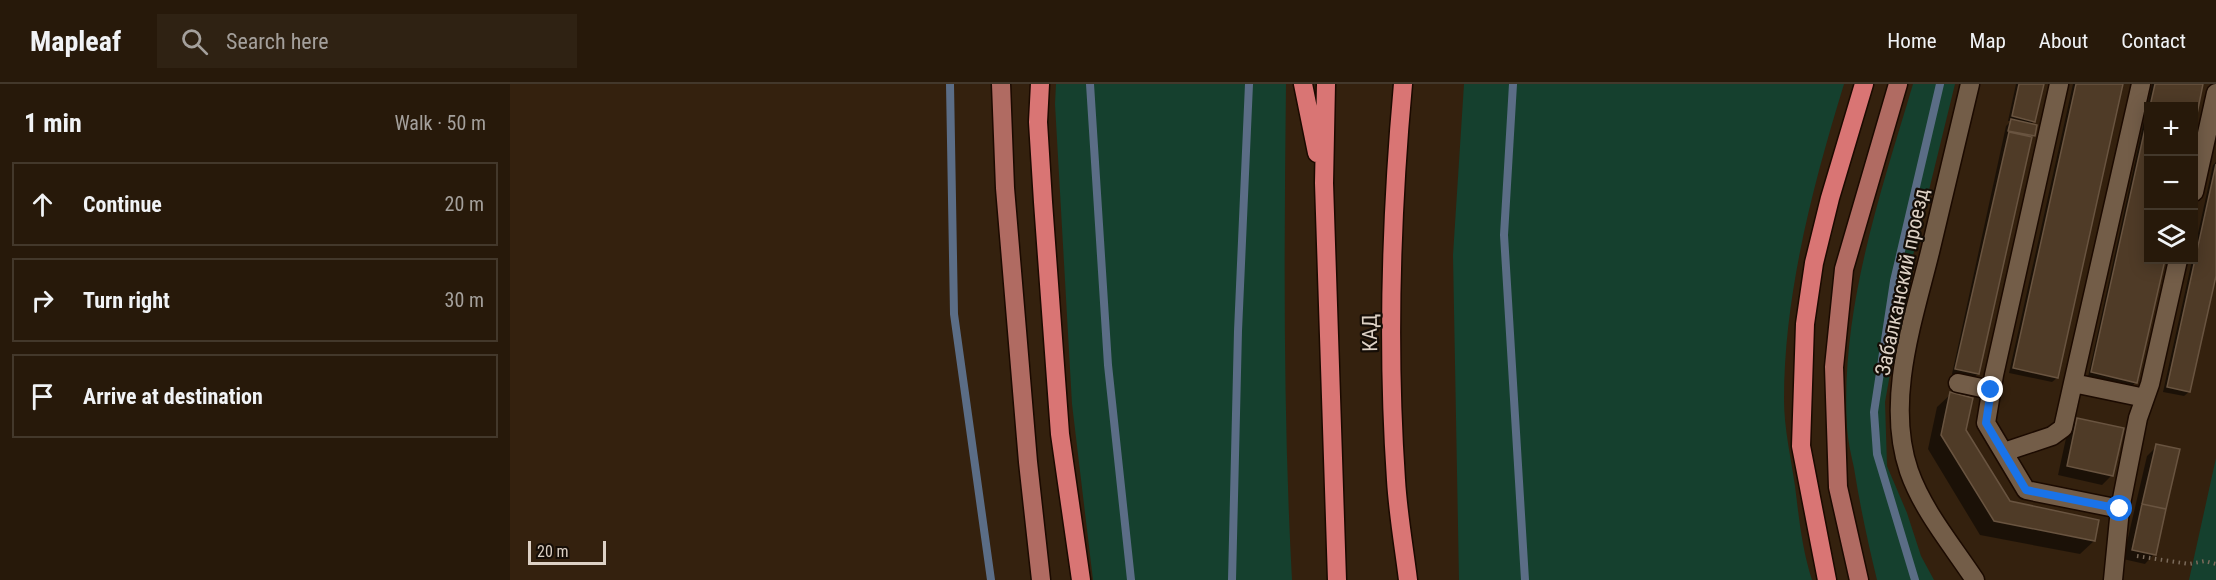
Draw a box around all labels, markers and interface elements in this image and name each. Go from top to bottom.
search box [157,14,577,68]
text: Mapleaf [30,25,121,58]
icon: search [178,25,211,58]
text: Search here [226,29,328,54]
text: Home [1887,29,1937,53]
text: Map [1970,29,2006,53]
text: About [2039,29,2088,53]
text: Contact [2121,29,2186,53]
map controls [2144,102,2198,264]
button: + [2144,102,2198,156]
text: 1 min [24,108,82,138]
text: Walk · 50 m [394,111,486,135]
button: − [2144,156,2198,210]
street label: Забалканский проезд [1870,186,1934,378]
icon: ahead [26,188,59,221]
text: Continue [83,192,162,217]
text: 20 m [445,192,484,216]
button: layers [2144,210,2198,264]
icon: right [26,284,59,317]
text: Turn right [83,288,170,313]
text: 30 m [445,288,484,312]
street label: КАД [1358,314,1382,352]
route end [1977,376,2003,402]
icon: arrive [26,380,59,413]
text: Arrive at destination [83,384,263,409]
route start [2106,495,2132,521]
scale bar [528,538,606,566]
text: 20 m [537,542,569,561]

